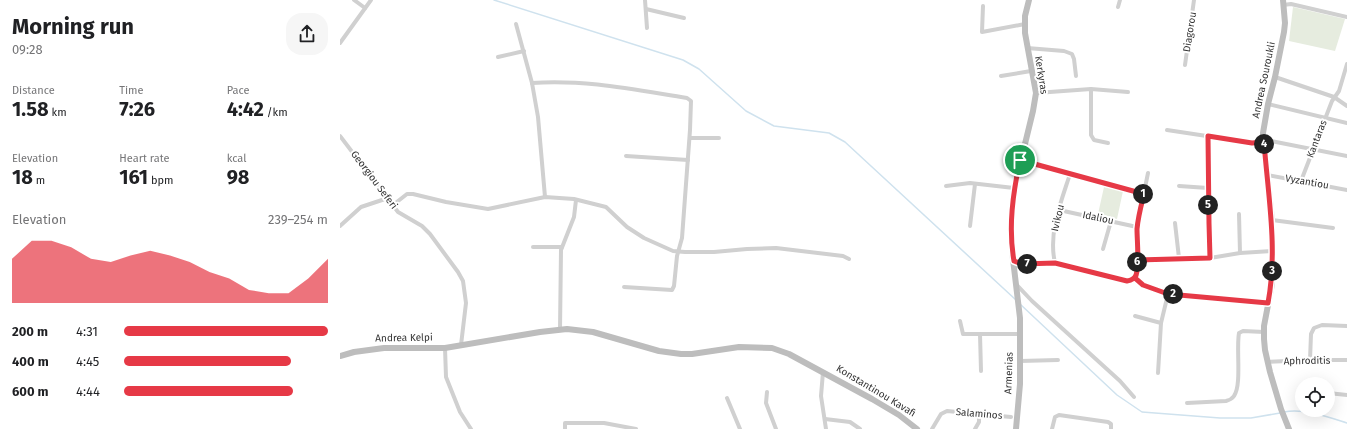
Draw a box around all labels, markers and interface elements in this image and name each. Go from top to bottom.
street label: Diagorou [1181,11,1199,53]
text: Morning run [12,13,134,40]
button: share [286,13,328,55]
street label: Andrea Souroukli [1250,41,1278,119]
text: 09:28 [12,42,43,57]
street label: Kerkyras [1032,55,1050,95]
text: Distance [12,84,55,97]
text: Time [119,84,144,97]
text: Pace [227,84,249,97]
text: 1.58 [12,97,49,121]
text: 7:26 [119,97,155,121]
text: 4:42 [227,97,264,121]
text: km [49,106,67,119]
text: /km [264,106,288,119]
street label: Kantaras [1304,118,1330,160]
pin: 4 [1254,134,1274,154]
text: 4 [1261,137,1267,150]
pin [1003,143,1037,177]
street label: Georgiou Seferi [348,148,400,212]
icon: arrive [1009,149,1031,171]
text: Elevation [12,152,58,165]
text: Heart rate [119,152,169,165]
text: kcal [227,152,246,165]
text: 18 [12,165,33,189]
text: 161 [119,165,148,189]
text: 98 [227,165,249,189]
street label: Vyzantiou [1284,172,1330,192]
text: m [33,174,45,187]
text: bpm [148,174,173,187]
pin: 1 [1133,184,1153,204]
text: 1 [1140,187,1146,200]
pin: 5 [1198,195,1218,215]
text: 5 [1205,198,1211,211]
street label: Ivikou [1049,203,1067,233]
street label: Idaliou [1081,209,1115,227]
text: Elevation [12,212,66,227]
text: 239–254 m [268,212,328,227]
pin: 6 [1127,252,1147,272]
pin: 7 [1017,254,1037,274]
text: 6 [1134,255,1140,268]
text: 7 [1024,257,1030,270]
pin: 3 [1262,261,1282,281]
text: 3 [1269,264,1275,277]
pin: 2 [1163,284,1183,304]
text: 2 [1170,287,1176,300]
text: 200 m [12,324,48,339]
text: 4:31 [76,324,98,339]
street label: Andrea Kelpi [375,331,433,345]
street label: Armenias [1002,351,1016,394]
text: 400 m [12,354,49,369]
text: 4:45 [76,354,99,369]
street label: Aphroditis [1283,355,1331,367]
street label: Konstantinou Kavafi [834,363,918,419]
map controls [1295,377,1335,417]
button: locate [1295,377,1335,417]
text: 600 m [12,384,49,399]
text: 4:44 [76,384,100,399]
street label: Salaminos [955,406,1003,422]

